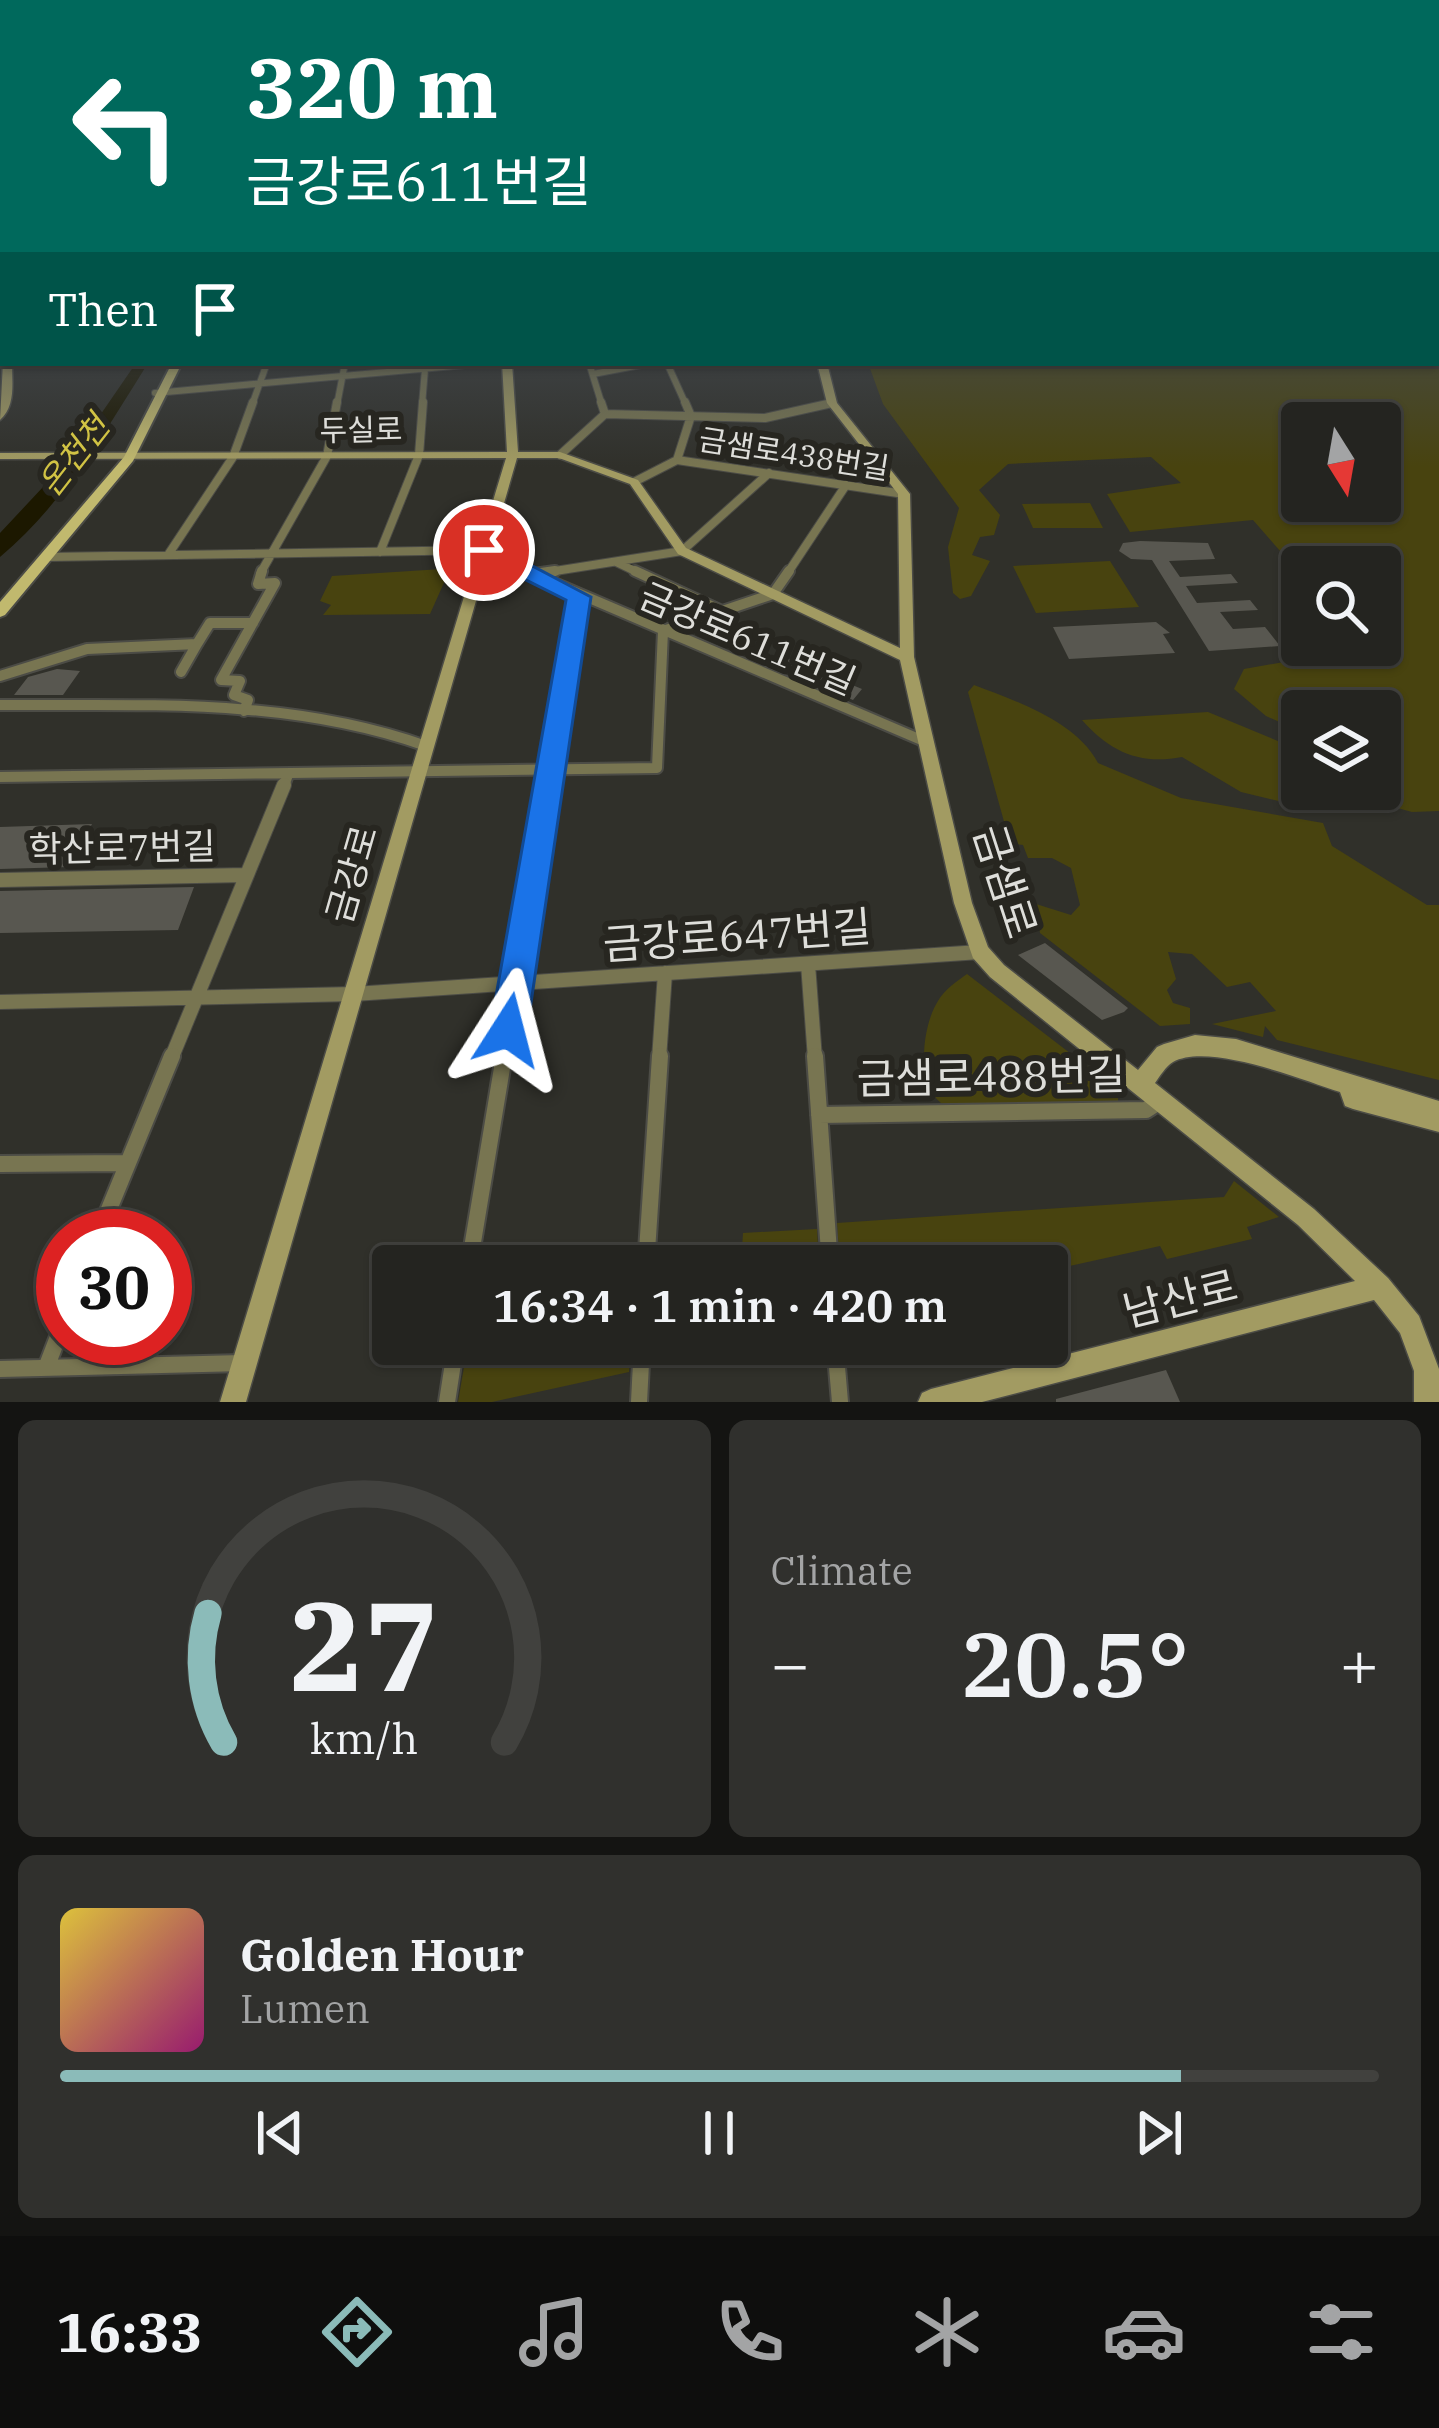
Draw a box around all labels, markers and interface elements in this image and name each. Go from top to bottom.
text: 320 m [246,32,498,141]
icon: left [48,48,204,204]
text: 금강로611번길 [246,146,592,216]
icon: arrive [182,276,248,342]
text: Then [48,280,158,338]
north arrow [1281,402,1401,522]
map controls [1281,402,1401,810]
water label: 온천천 [28,403,120,504]
street label: 두실로 [319,409,403,449]
street label: 금샘로438번길 [696,419,892,487]
pin [433,499,535,601]
icon: arrive [451,517,517,583]
button: search [1281,546,1401,666]
street label: 금강로611번길 [633,571,863,705]
button: layers [1281,690,1401,810]
street label: 금샘로 [962,817,1050,945]
street label: 금강로 [315,820,387,928]
street label: 학산로7번길 [28,822,216,872]
street label: 금강로647번길 [601,898,873,972]
position arrow [445,967,571,1093]
street label: 금샘로488번길 [856,1046,1126,1106]
speed limit sign: 30 [36,1209,192,1365]
street label: 남산로 [1117,1257,1243,1339]
text: 16:34 · 1 min · 420 m [493,1276,947,1334]
text: Climate [771,1545,913,1596]
text: 27 [289,1563,439,1725]
text: 20.5° [960,1605,1189,1722]
text: − [771,1620,810,1706]
text: + [1339,1620,1379,1706]
text: km/h [310,1709,418,1765]
text: Golden Hour [240,1925,524,1983]
text: Lumen [240,1983,370,2034]
icon: previous [247,2100,313,2166]
icon: pause [686,2100,752,2166]
icon: next [1126,2100,1192,2166]
icon: directions [315,2290,399,2374]
icon: music [512,2290,596,2374]
icon: phone [708,2290,792,2374]
icon: climate [905,2290,989,2374]
icon: car [1102,2290,1186,2374]
icon: filters [1299,2290,1383,2374]
text: 16:33 [56,2297,202,2367]

